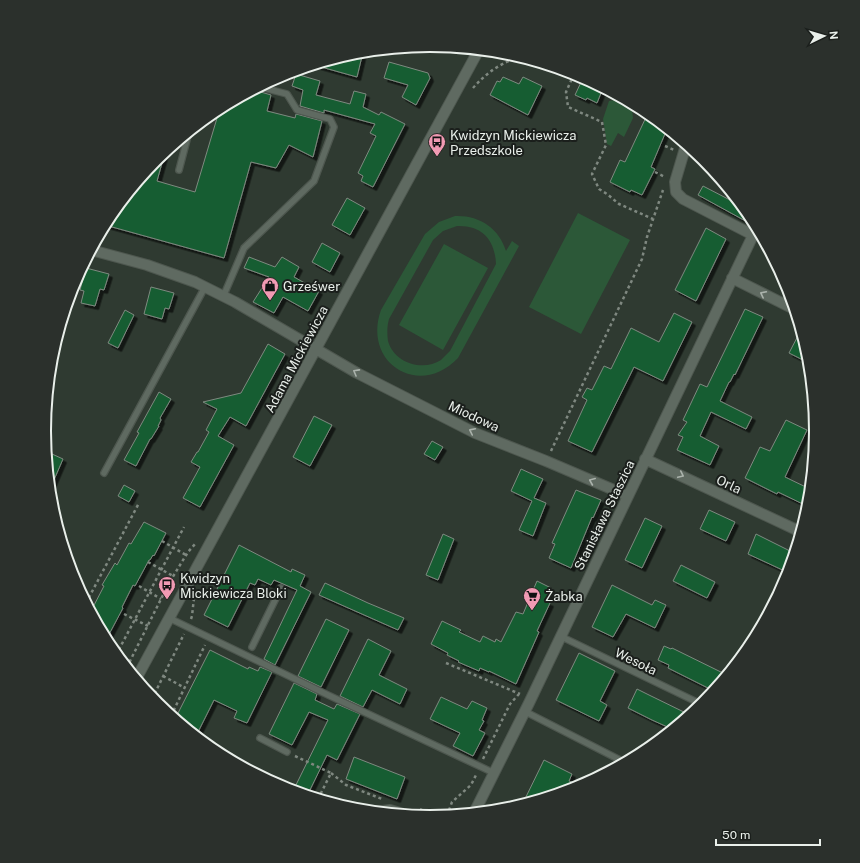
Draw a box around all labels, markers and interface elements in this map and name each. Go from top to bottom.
north arrow [804,16,844,56]
text: N [828,30,840,40]
place label: Kwidzyn Mickiewicza Przedszkole [450,128,576,158]
bus stop icon: Kwidzyn Mickiewicza Przedszkole [427,132,447,157]
shop icon: Grześwer [260,276,280,301]
place label: Grześwer [283,279,340,294]
one-way arrow [760,291,767,299]
street label: Adama Mickiewicza [262,303,331,415]
one-way arrow [353,369,360,377]
street label: Miodowa [446,398,502,435]
one-way arrow [468,428,476,436]
street label: Stanisława Staszica [571,458,638,573]
one-way arrow [676,470,684,478]
street label: Orla [714,472,744,497]
one-way arrow [588,477,595,485]
place label: Kwidzyn Mickiewicza Bloki [180,571,287,601]
bus stop icon: Kwidzyn Mickiewicza Bloki [157,575,177,600]
supermarket icon: Żabka [522,586,542,611]
place label: Żabka [545,589,583,604]
street label: Wesoła [612,645,659,678]
scale bar [716,821,820,847]
text: 50 m [722,828,750,842]

